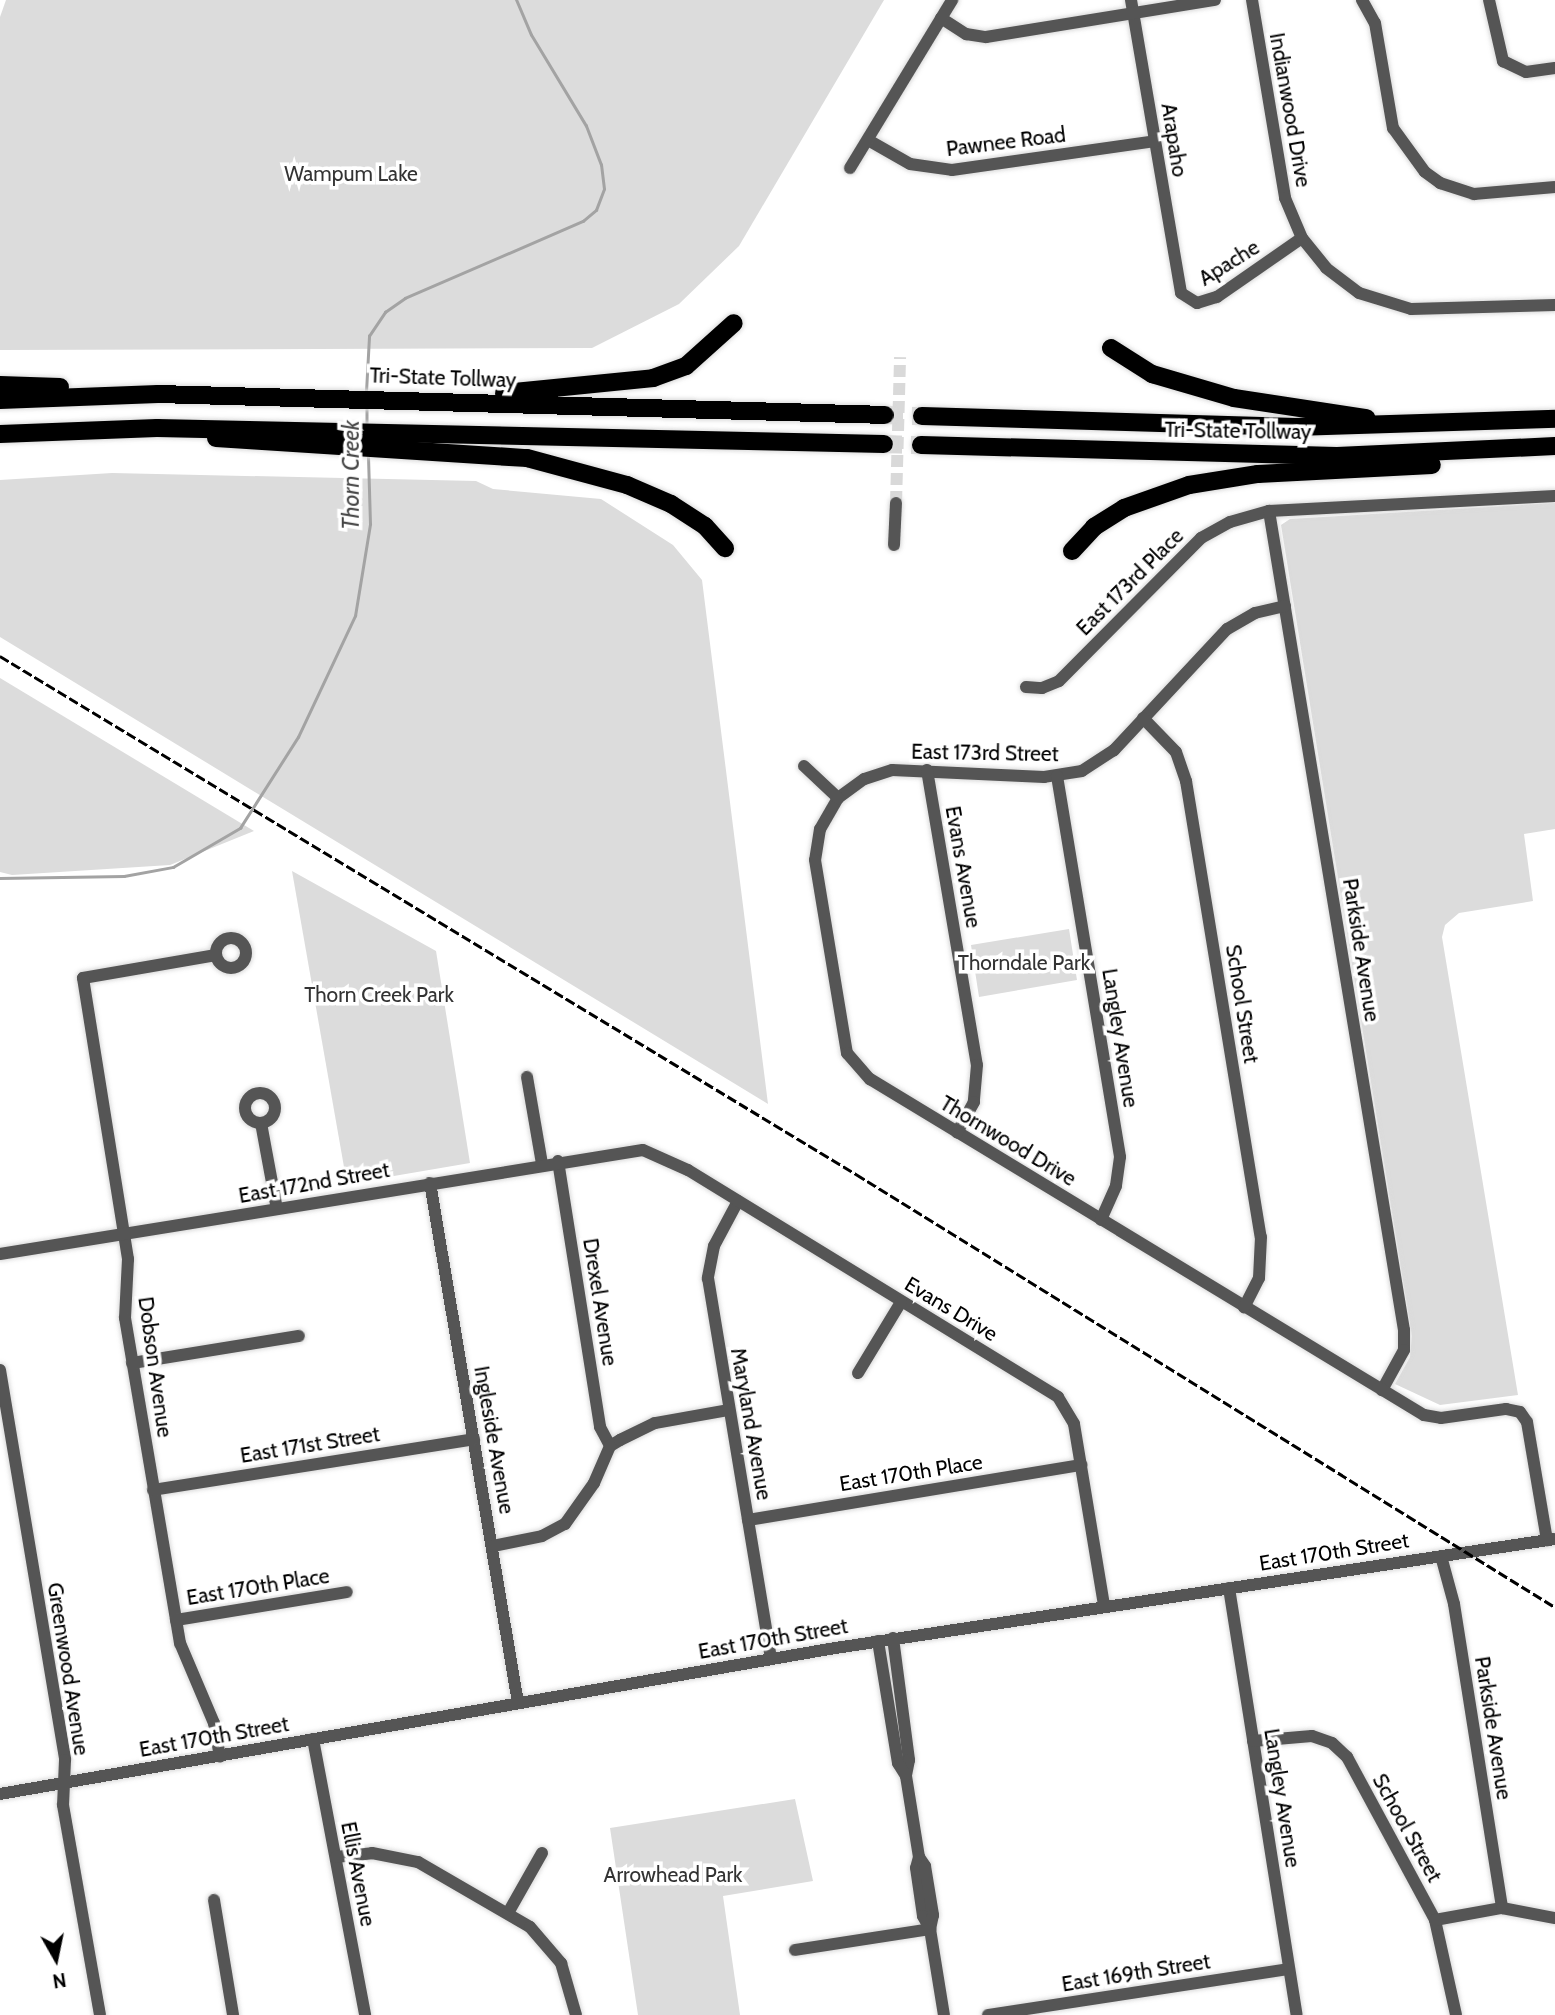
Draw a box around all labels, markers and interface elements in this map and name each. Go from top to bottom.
street label: Indianwood Drive [1264,31,1316,189]
street label: Arapaho [1156,101,1192,179]
street label: Pawnee Road [945,122,1067,162]
park label: Wampum Lake [284,161,418,187]
street label: Apache [1194,235,1264,291]
street label: Tri-State Tollway [369,363,517,393]
street label: Tri-State Tollway [1164,417,1312,445]
water label: Thorn Creek [337,420,365,530]
street label: East 173rd Place [1071,523,1189,641]
street label: East 173rd Street [911,739,1059,767]
street label: Evans Avenue [940,804,986,930]
street label: Parkside Avenue [1337,877,1385,1023]
street label: School Street [1220,943,1264,1065]
park label: Thorndale Park [958,950,1090,976]
street label: Langley Avenue [1097,967,1143,1109]
park label: Thorn Creek Park [304,982,454,1008]
street label: Thornwood Drive [936,1091,1080,1191]
street label: East 172nd Street [237,1157,391,1209]
street label: Drexel Avenue [577,1236,623,1368]
street label: Evans Drive [900,1271,1002,1347]
street label: Dobson Avenue [133,1295,177,1439]
street label: Maryland Avenue [725,1346,777,1502]
street label: Ingleside Avenue [469,1364,519,1516]
street label: East 171st Street [238,1422,382,1468]
street label: East 170th Place [838,1449,984,1497]
street label: East 170th Street [1257,1528,1411,1576]
street label: East 170th Place [185,1563,331,1611]
street label: Greenwood Avenue [42,1581,94,1757]
street label: East 170th Street [696,1613,850,1665]
street label: Parkside Avenue [1469,1655,1517,1801]
street label: East 170th Street [137,1711,291,1763]
street label: Langley Avenue [1259,1727,1305,1869]
street label: School Street [1367,1769,1447,1887]
street label: Ellis Avenue [336,1820,380,1928]
park label: Arrowhead Park [603,1862,743,1888]
north arrow [21,1924,91,1994]
street label: East 169th Street [1060,1949,1212,1997]
text: N [51,1968,68,1993]

